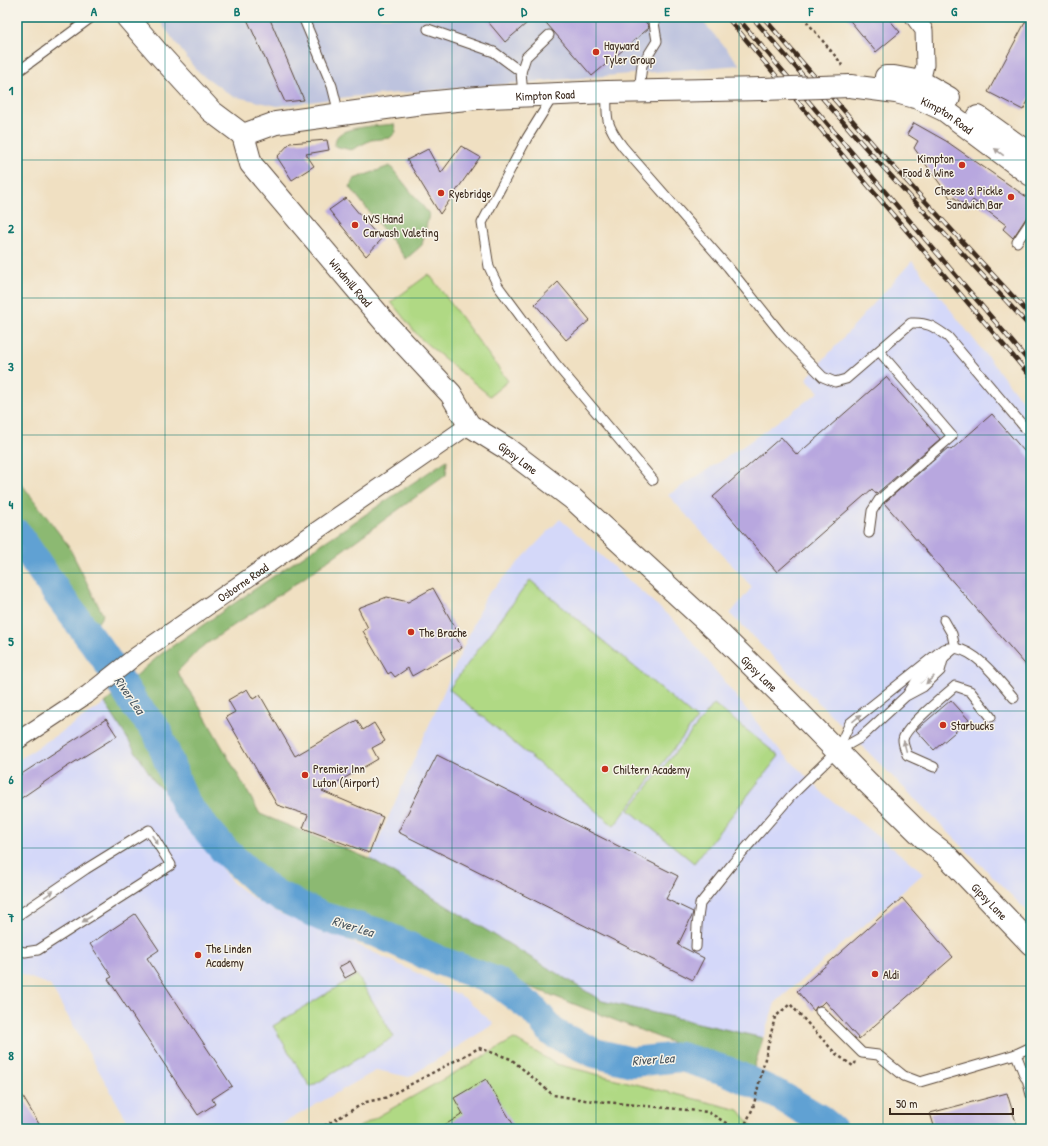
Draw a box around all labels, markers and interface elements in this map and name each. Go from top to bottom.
text: A [91,2,98,20]
text: B [234,2,241,20]
text: C [377,2,385,20]
text: D [521,2,528,20]
text: E [664,2,670,20]
text: F [808,2,815,20]
text: G [951,2,958,20]
place label: Hayward Tyler Group [604,37,655,68]
marker: Hayward Tyler Group [591,47,601,57]
text: 1 [9,81,14,99]
street label: Kimpton Road [515,85,575,104]
street label: Kimpton Road [918,92,977,138]
one-way arrow [994,148,1005,156]
place label: Kimpton Food & Wine [902,150,954,181]
marker: Kimpton Food & Wine [957,160,967,170]
place label: Cheese & Pickle Sandwich Bar [934,182,1003,213]
place label: Ryebridge [449,185,492,202]
marker: Ryebridge [436,188,446,198]
marker: Cheese & Pickle Sandwich Bar [1006,192,1016,202]
place label: 4VS Hand Carwash Valeting [363,210,439,241]
text: 2 [8,219,15,237]
marker: 4VS Hand Carwash Valeting [350,220,360,230]
street label: Windmill Road [326,254,377,310]
text: 3 [8,357,14,375]
street label: Gipsy Lane [495,437,542,478]
text: 4 [9,495,14,513]
street label: Osborne Road [214,558,272,606]
place label: The Brache [419,624,467,641]
marker: The Brache [406,627,416,637]
text: 5 [8,632,14,650]
street label: Gipsy Lane [738,651,782,695]
water label: River Lea [110,673,151,719]
one-way arrow [925,675,935,685]
one-way arrow [851,713,862,722]
place label: Starbucks [951,717,994,734]
marker: Starbucks [938,720,948,730]
one-way arrow [902,740,908,752]
place label: Premier Inn Luton (Airport) [313,760,380,791]
place label: Chiltern Academy [613,761,690,778]
marker: Chiltern Academy [600,764,610,774]
text: 6 [8,770,14,788]
marker: Premier Inn Luton (Airport) [300,770,310,780]
one-way arrow [151,835,159,845]
street label: Gipsy Lane [968,879,1012,923]
one-way arrow [44,890,54,898]
text: 7 [7,908,15,926]
water label: River Lea [330,911,378,941]
one-way arrow [82,915,92,923]
place label: The Linden Academy [206,940,252,971]
marker: The Linden Academy [193,950,203,960]
place label: Aldi [883,966,899,983]
marker: Aldi [870,969,880,979]
text: 8 [8,1046,14,1064]
water label: River Lea [631,1048,677,1069]
scale bar [890,1090,1013,1116]
text: 50 m [896,1095,917,1112]

